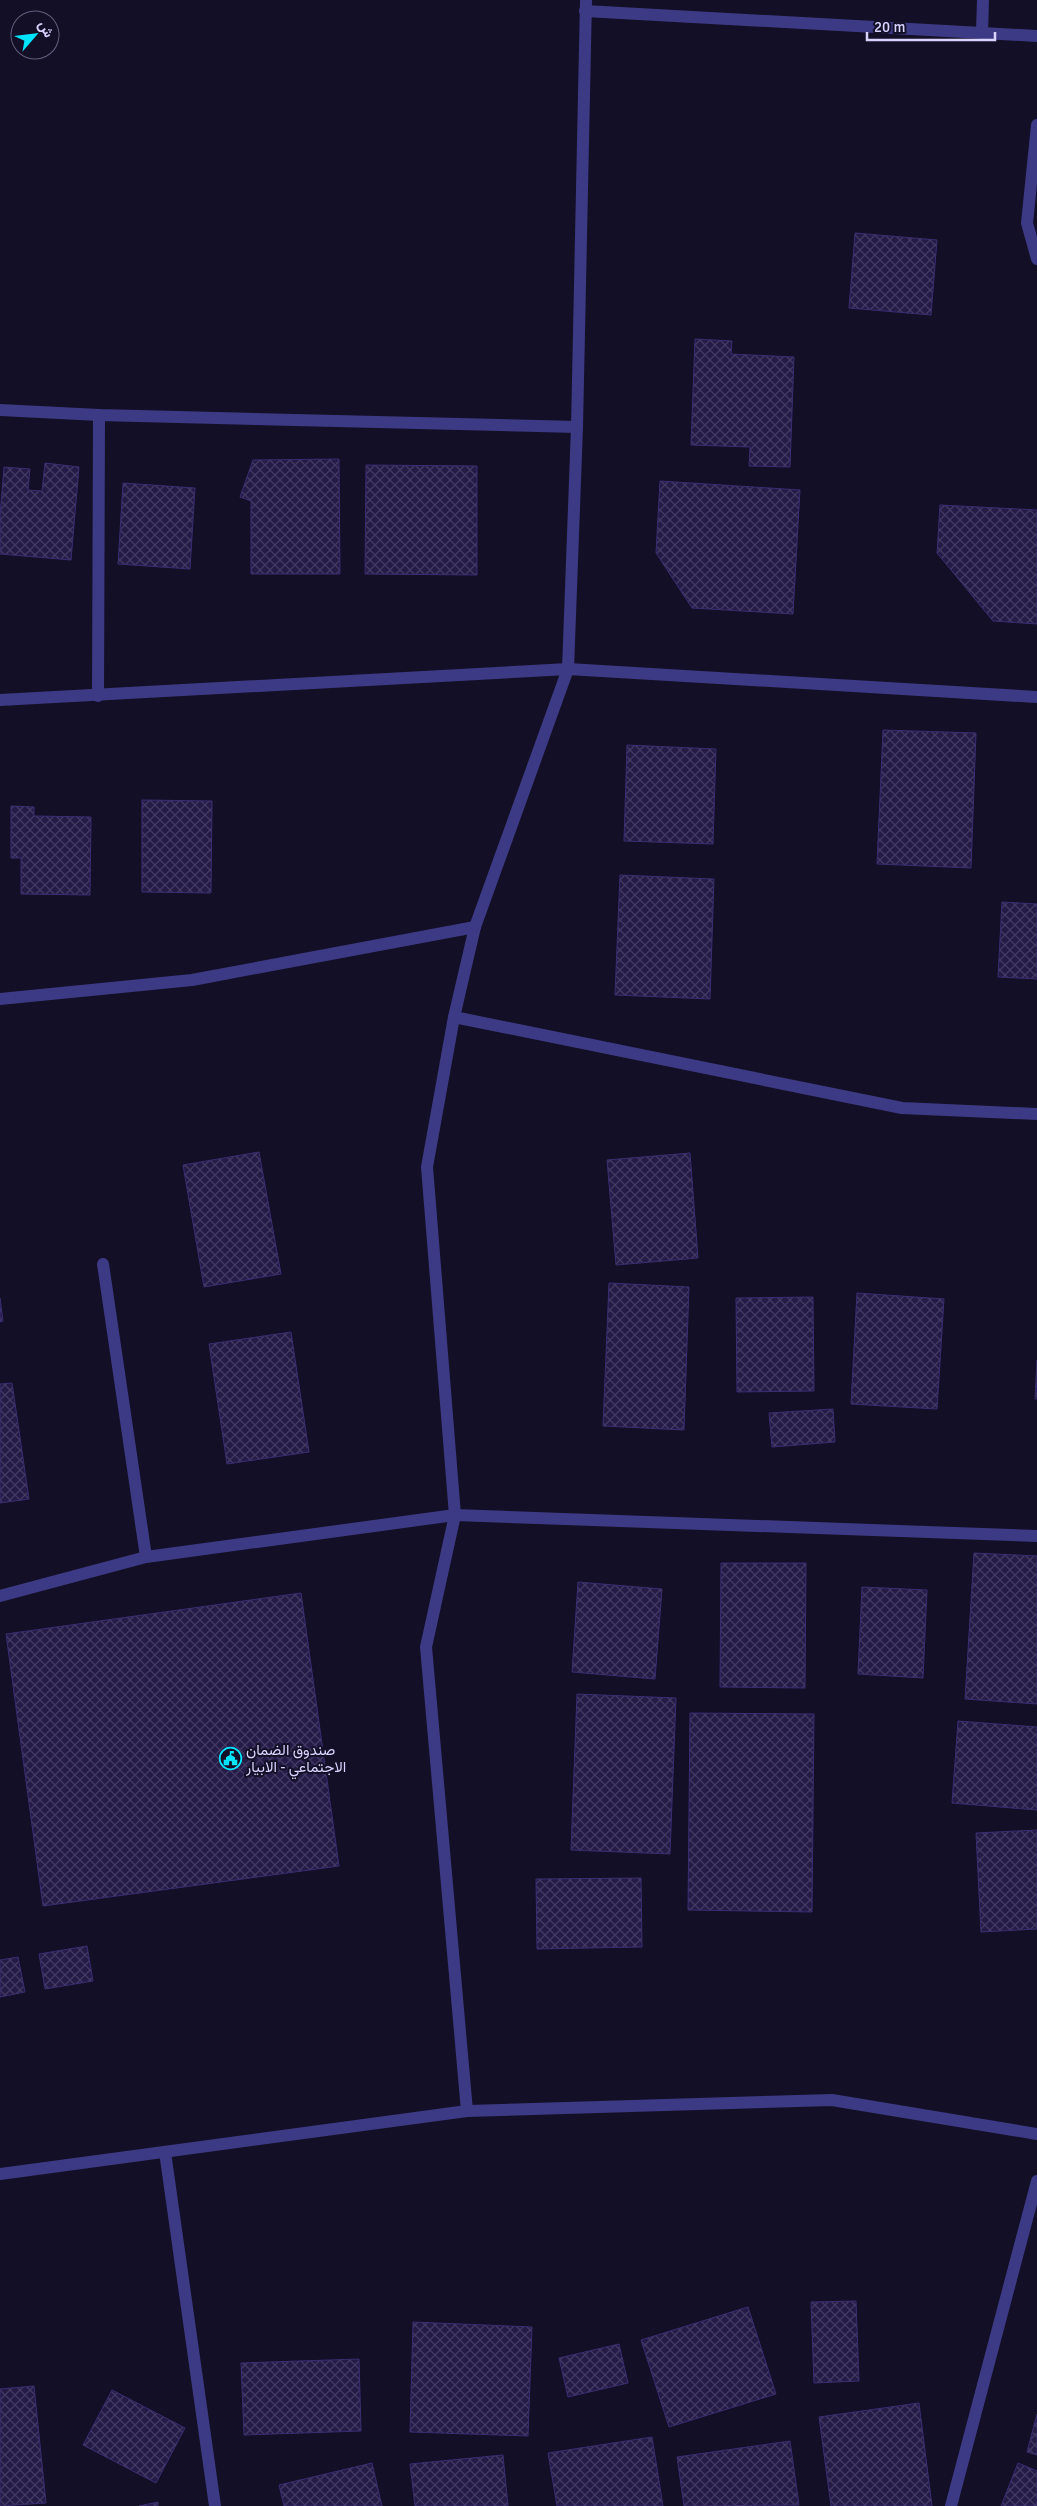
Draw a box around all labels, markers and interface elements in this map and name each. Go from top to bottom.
north arrow [10,10,60,60]
scale bar [867,10,994,42]
text: ش [35,18,58,41]
text: 20 m [874,18,905,36]
place label: صندوق الضمان الاجتماعي - الابيار [245,1741,346,1780]
public building icon: صندوق الضمان الاجتماعي - الابيار [218,1747,242,1771]

